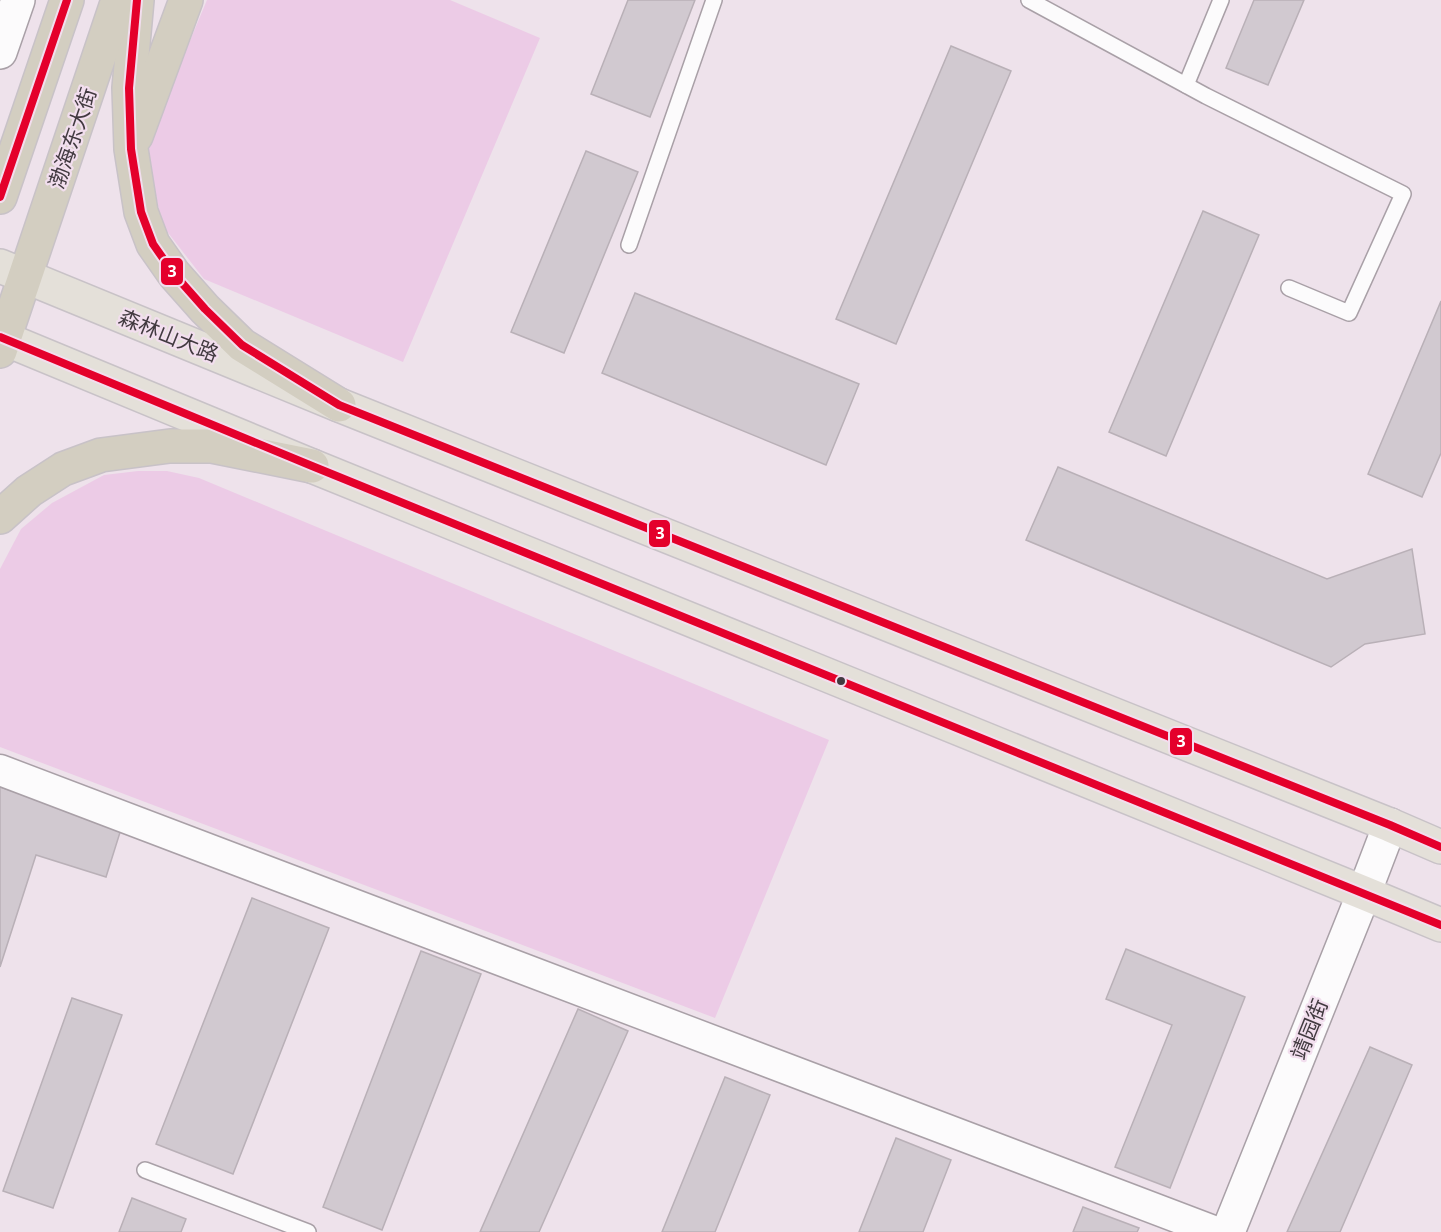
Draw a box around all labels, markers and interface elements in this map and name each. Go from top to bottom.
street label: 渤海东大街 [42,84,102,192]
line badge: 3 [160,257,184,286]
text: 3 [167,260,177,282]
street label: 森林山大路 [115,302,223,368]
line badge: 3 [648,519,671,548]
text: 3 [655,522,665,544]
unlabelled marker [835,675,847,687]
line badge: 3 [1169,727,1193,756]
text: 3 [1176,730,1186,752]
street label: 靖园街 [1284,995,1334,1063]

